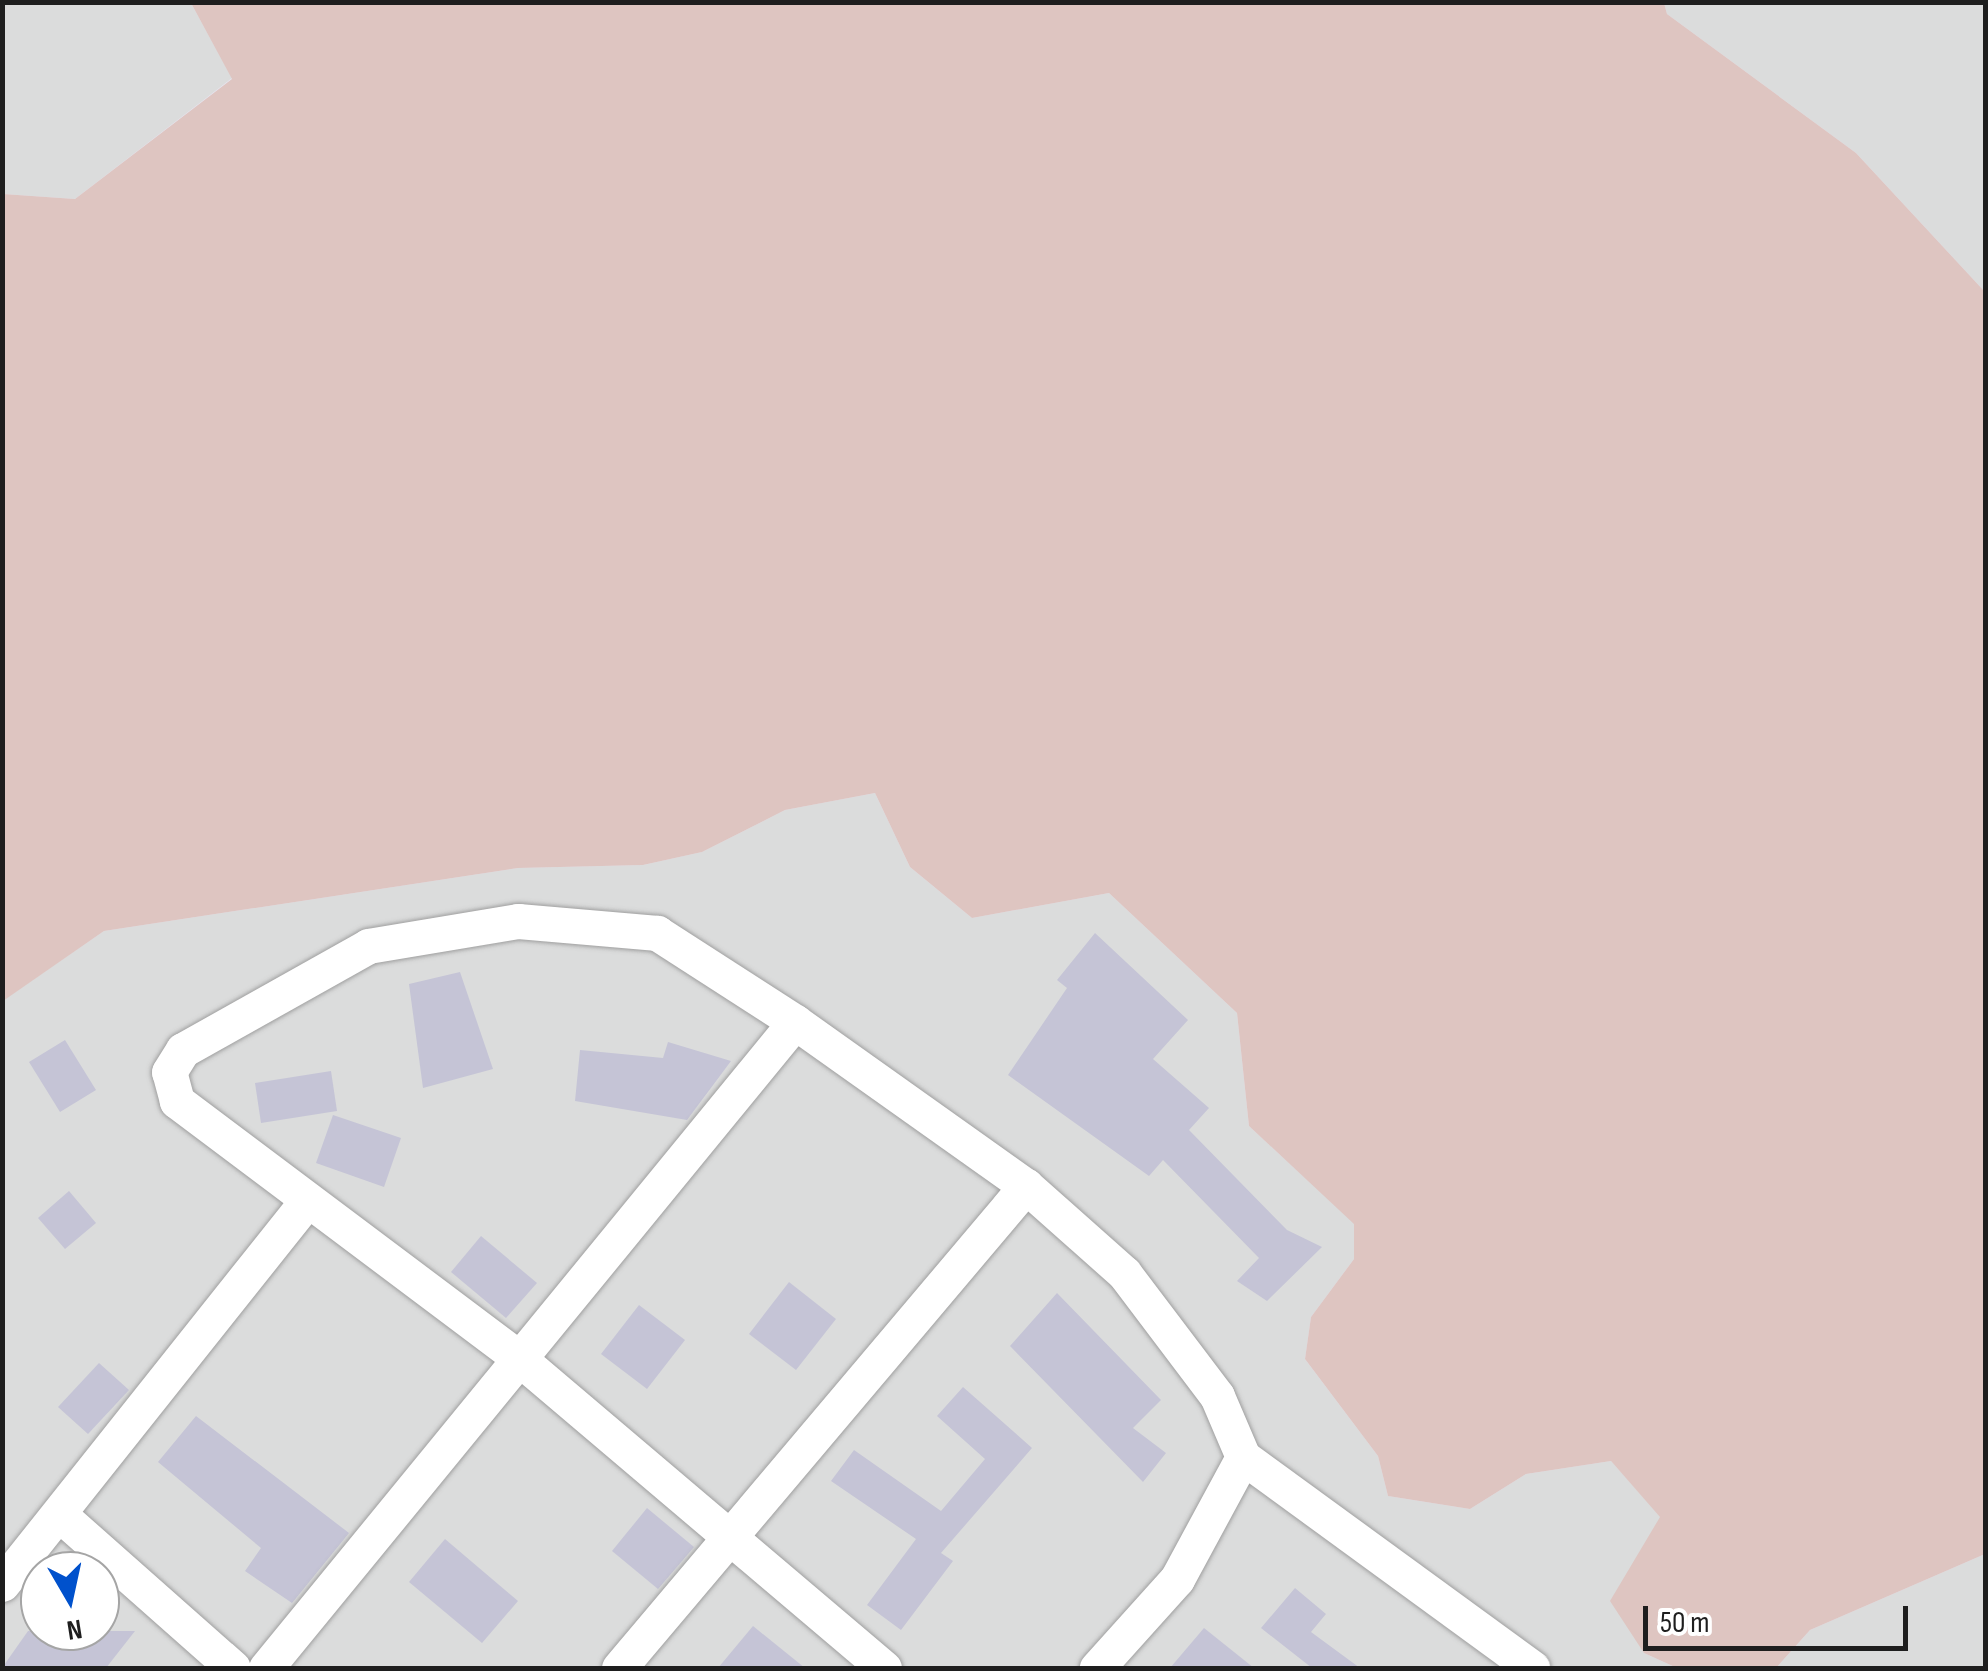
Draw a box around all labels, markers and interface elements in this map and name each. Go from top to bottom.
north arrow [20,1551,120,1651]
scale bar [1648,1586,1913,1648]
text: 50 m [1660,1605,1709,1641]
text: N [65,1612,84,1647]

